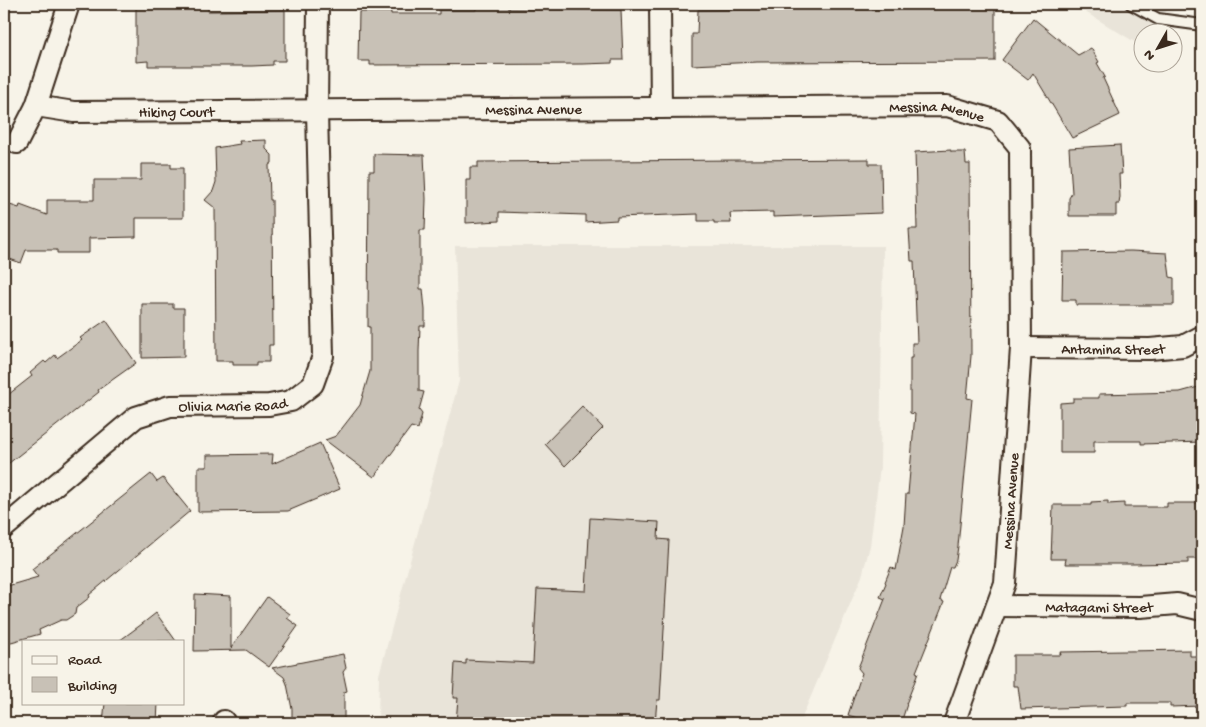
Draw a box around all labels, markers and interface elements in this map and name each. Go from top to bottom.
north arrow [1134,22,1184,72]
text: N [1140,46,1159,64]
street label: Messina Avenue [889,99,986,128]
street label: Messina Avenue [485,102,582,120]
street label: Hiking Court [139,104,216,123]
street label: Antamina Street [1061,341,1168,360]
street label: Olivia Marie Road [178,395,290,417]
street label: Messina Avenue [1000,452,1024,550]
street label: Matagami Street [1045,599,1156,618]
legend [22,640,185,704]
text: Road [68,652,102,670]
text: Building [67,678,117,696]

